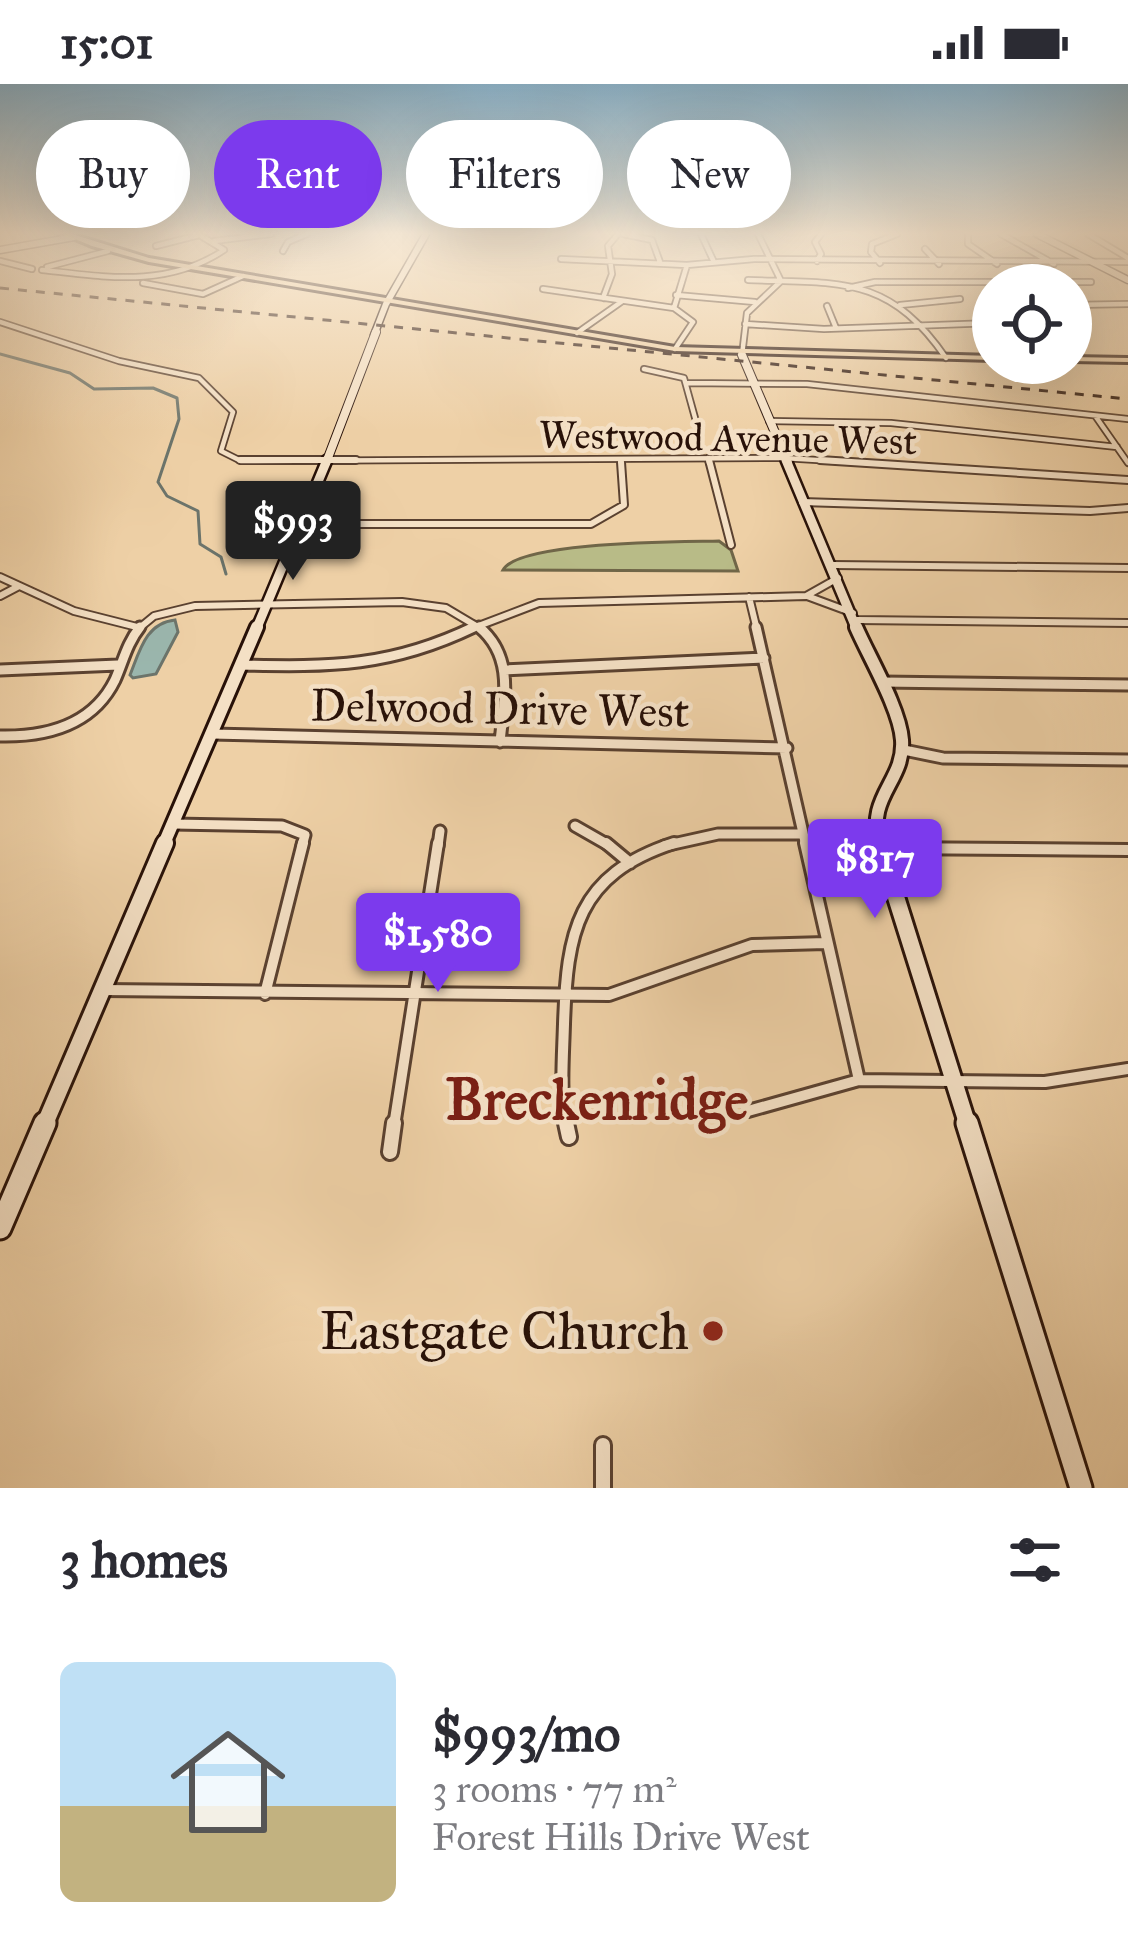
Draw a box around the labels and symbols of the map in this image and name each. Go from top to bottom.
street label: Westwood Avenue West [539,411,918,465]
pin: $993 [222,481,364,583]
street label: Delwood Drive West [310,677,690,739]
pin: $817 [804,819,946,921]
pin: $1,580 [340,893,536,995]
district label: Breckenridge [446,1065,749,1135]
place label: Eastgate Church [319,1298,689,1364]
marker: Eastgate Church [700,1318,726,1344]

